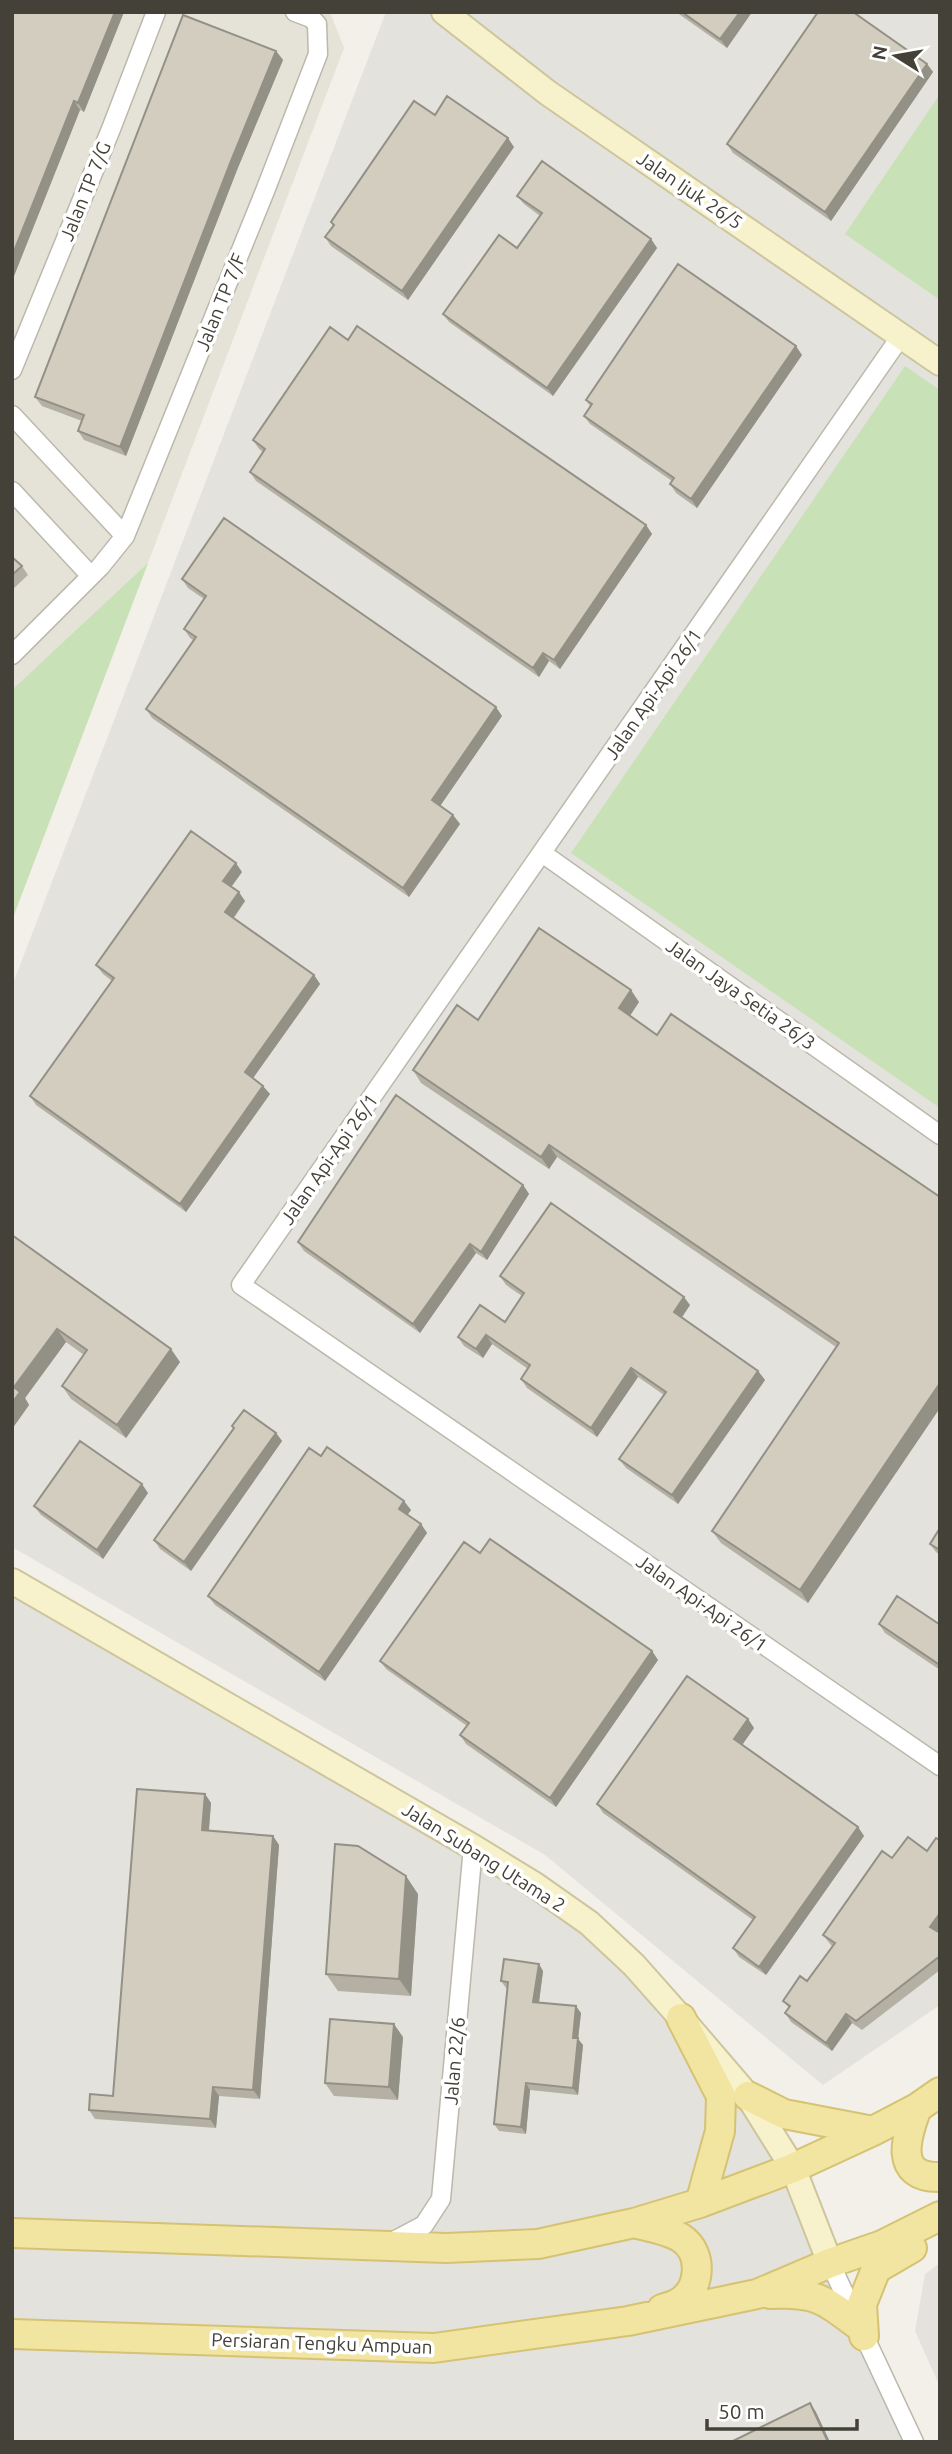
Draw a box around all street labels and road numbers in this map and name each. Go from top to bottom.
street label: Jalan TP 7/G [55,138,115,244]
street label: Jalan Ijuk 26/5 [633,147,747,233]
street label: Jalan TP 7/F [190,250,250,354]
street label: Jalan Api-Api 26/1 [600,625,706,763]
street label: Jalan Jaya Setia 26/3 [662,934,820,1054]
street label: Jalan Api-Api 26/1 [276,1090,382,1228]
street label: Jalan Api-Api 26/1 [633,1550,771,1656]
street label: Jalan Subang Utama 2 [398,1798,570,1916]
street label: Jalan 22/6 [439,2016,469,2106]
street label: Persiaran Tengku Ampuan [211,2328,433,2358]

